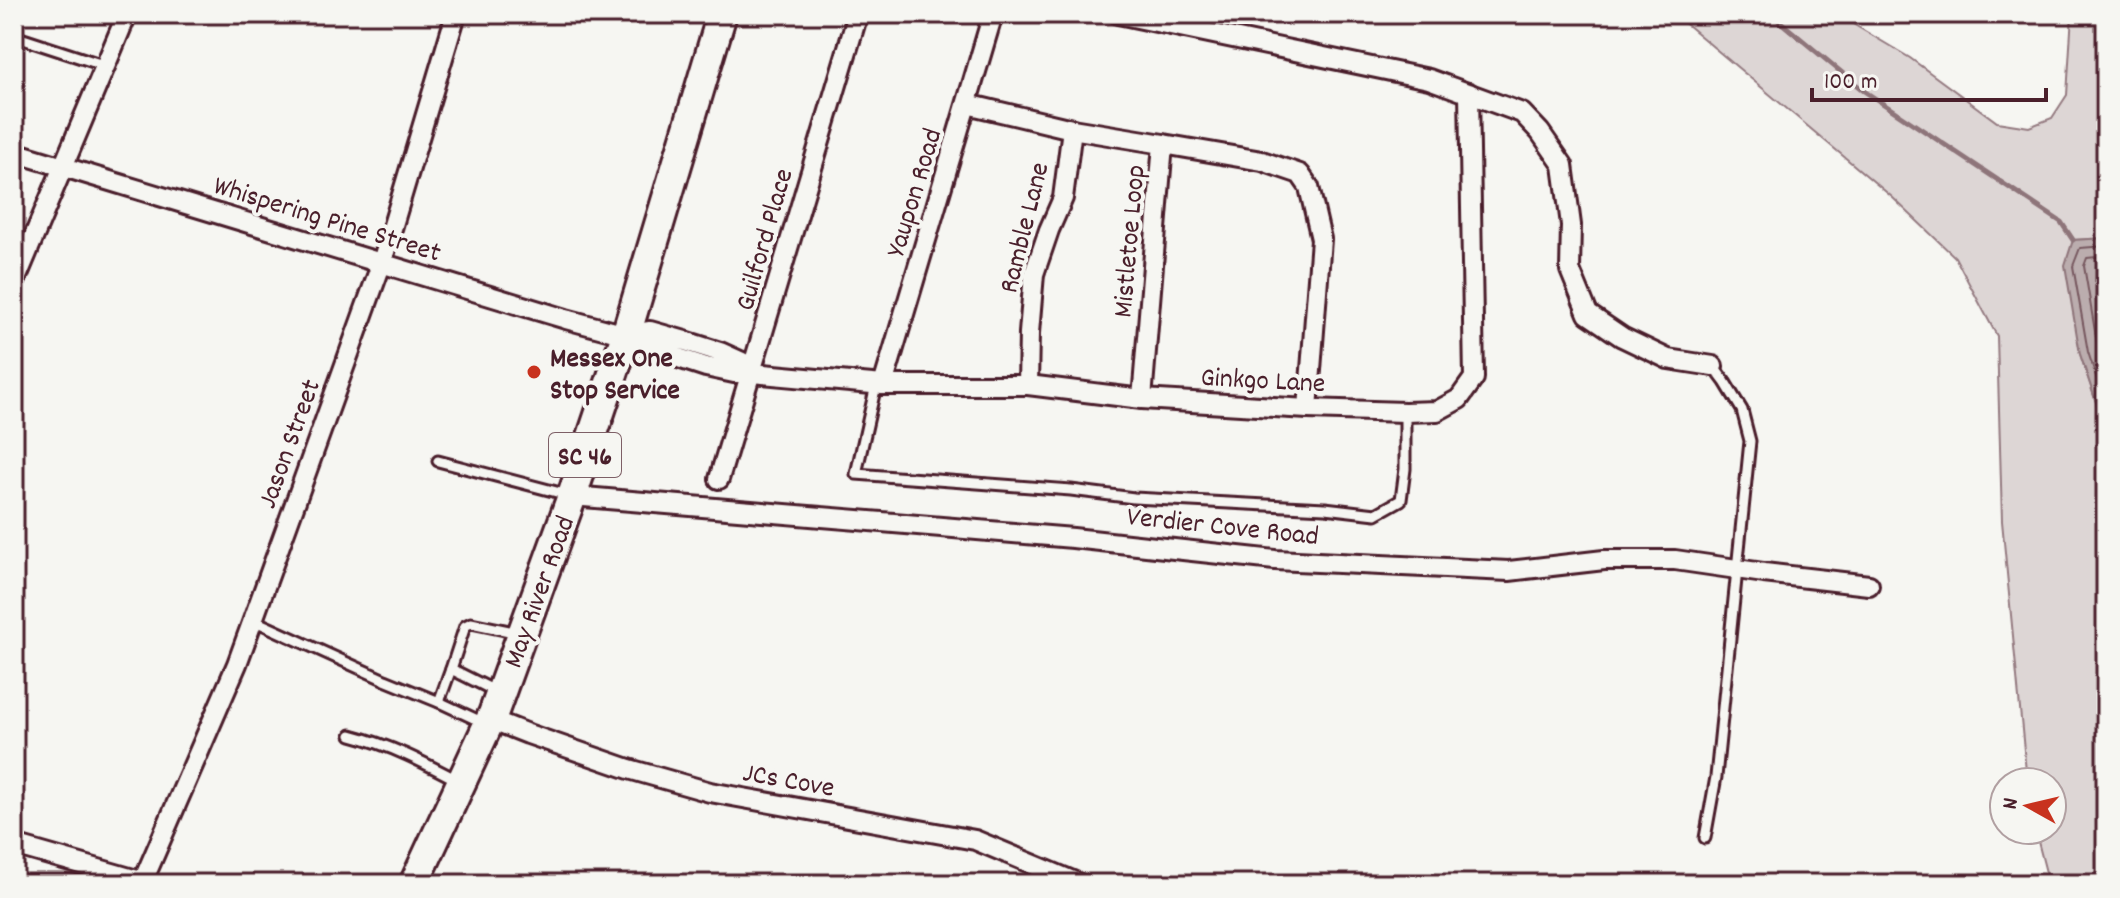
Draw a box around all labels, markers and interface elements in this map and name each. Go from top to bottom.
scale bar [1812,52,2046,102]
text: 100 m [1824,66,1877,100]
street label: Yaupon Road [878,124,955,263]
street label: Ramble Lane [991,159,1062,298]
street label: Mistletoe Loop [1105,163,1159,320]
street label: Guilford Place [727,165,806,316]
street label: Whispering Pine Street [208,168,445,275]
place label: Messex One Stop Service [550,341,680,413]
street label: Ginkgo Lane [1199,360,1326,406]
marker: Messex One Stop Service [525,363,543,381]
street label: Jason Street [250,374,334,515]
road number: SC 46 [549,433,621,477]
street label: Verdier Cove Road [1125,499,1320,559]
street label: May River Road [496,511,588,674]
street label: JCs Cove [739,755,837,811]
north arrow [1988,766,2068,846]
text: N [1996,796,2028,811]

